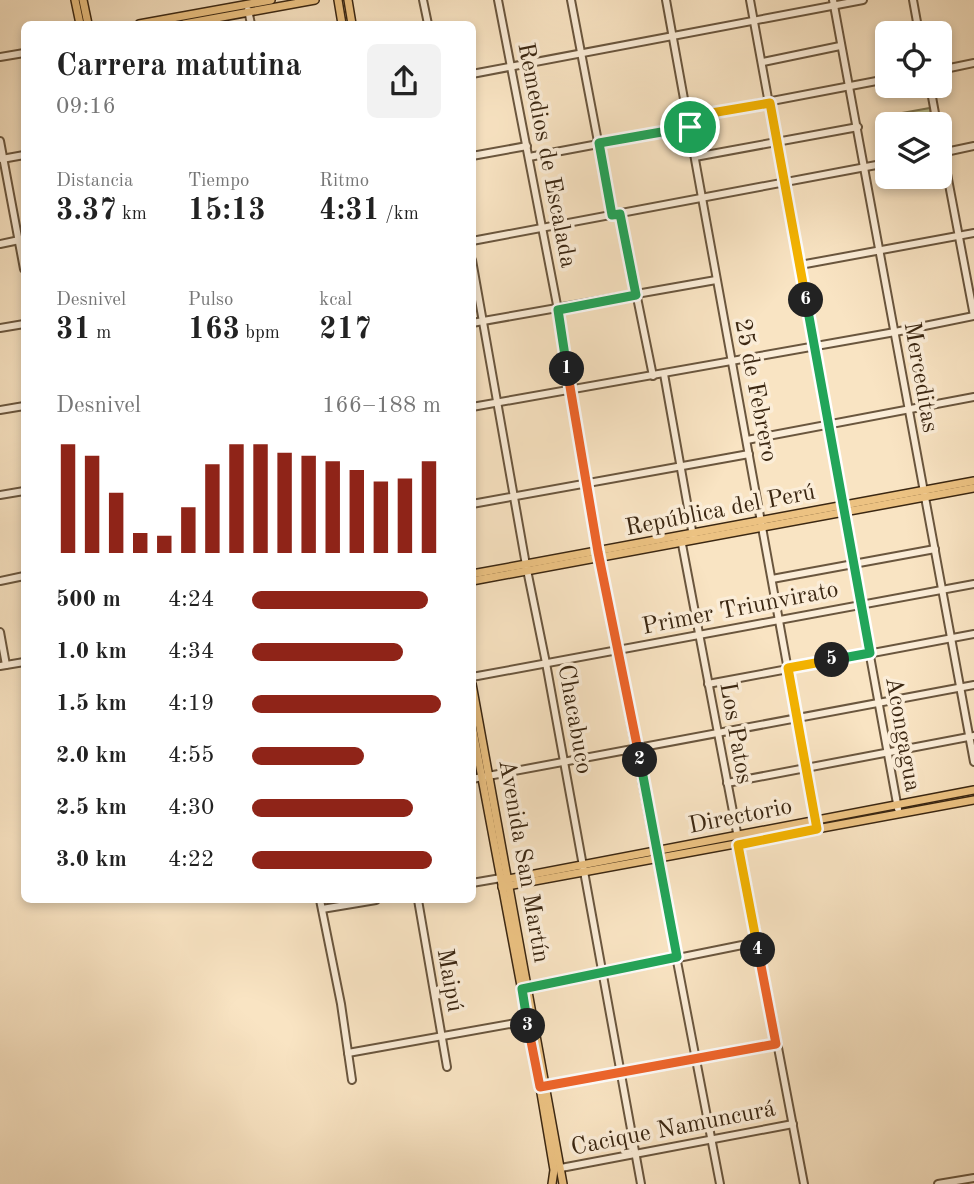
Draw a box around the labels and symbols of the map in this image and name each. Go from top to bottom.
street label: Remedios de Escalada [512,41,580,270]
pin [660,97,720,157]
pin: 6 [788,282,824,318]
street label: 25 de Febrero [729,317,781,464]
street label: Merceditas [898,320,942,435]
pin: 1 [550,352,584,386]
street label: República del Perú [623,481,818,541]
street label: Primer Triunvirato [640,578,841,640]
pin: 5 [814,642,850,678]
street label: Chacabuco [553,663,595,776]
street label: Acongagua [880,675,924,794]
street label: Los Patos [714,681,756,786]
pin: 2 [622,742,658,778]
street label: Avenida San Martín [493,758,553,965]
street label: Directorio [687,795,794,839]
pin: 4 [740,932,776,968]
street label: Maipú [432,947,466,1014]
pin: 3 [510,1009,546,1044]
street label: Cacique Namuncurá [569,1097,778,1161]

